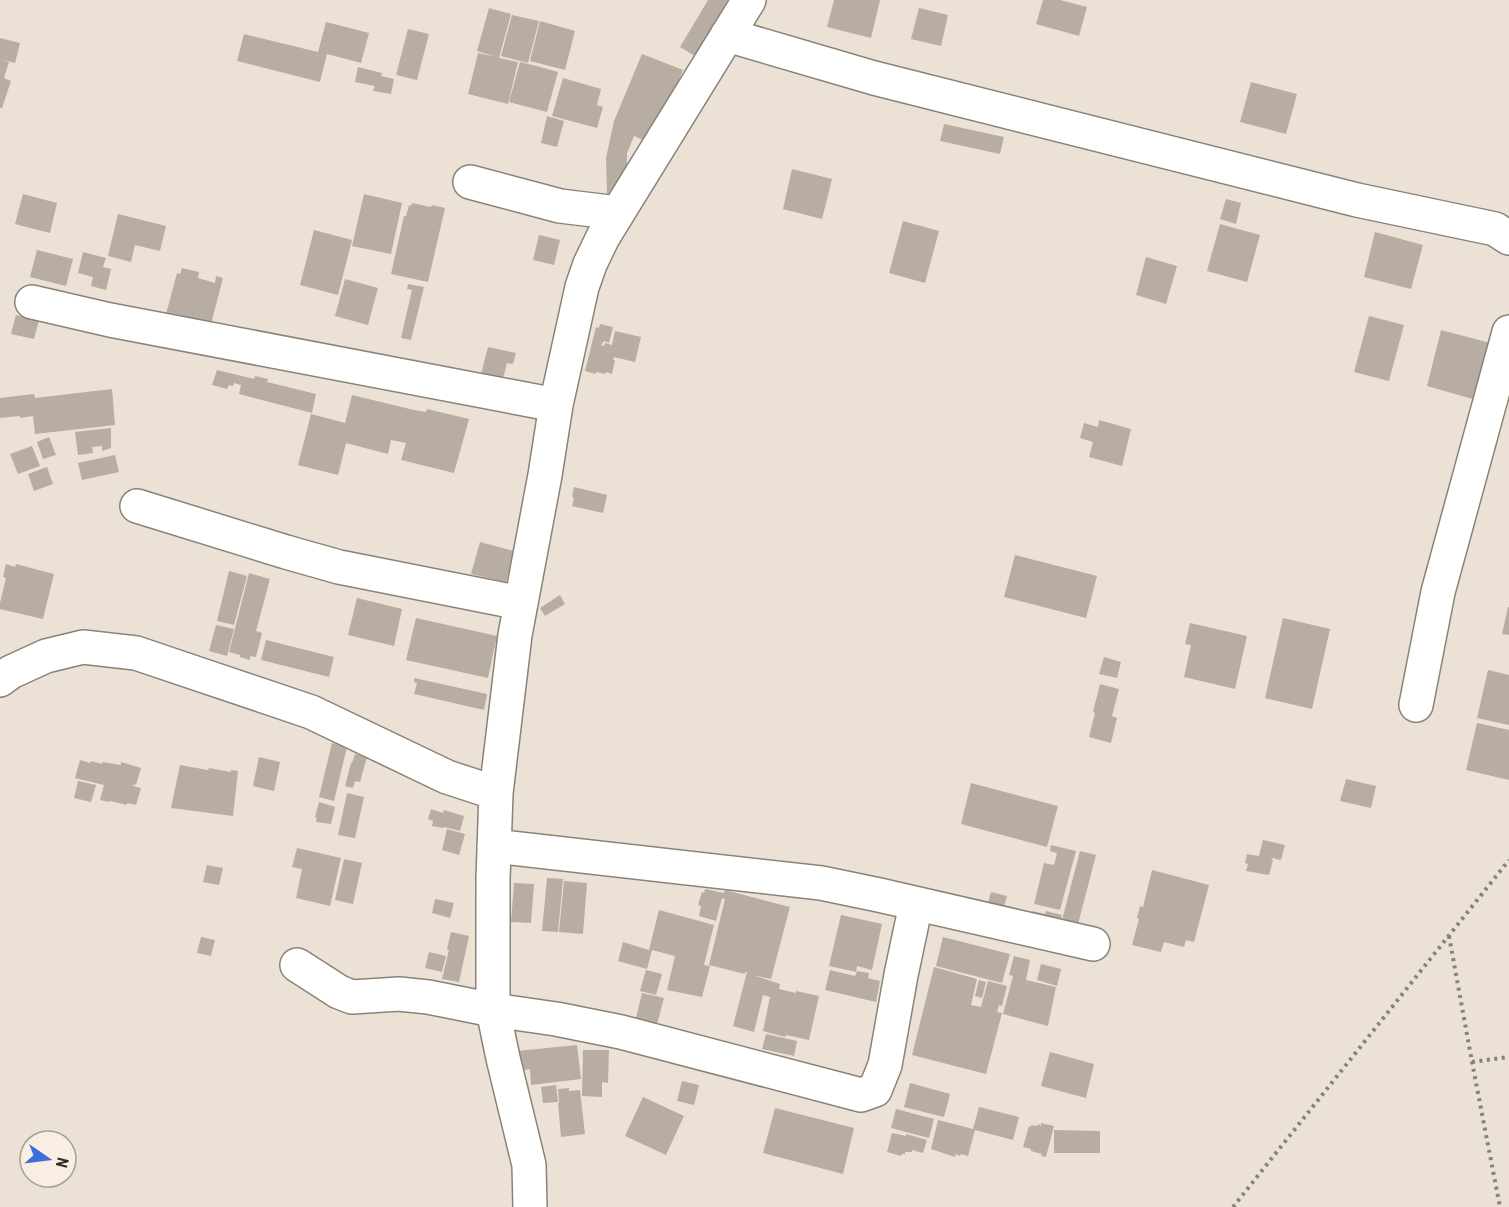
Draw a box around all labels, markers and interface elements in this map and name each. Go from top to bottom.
north arrow [18,1129,78,1189]
text: N [52,1155,72,1170]

